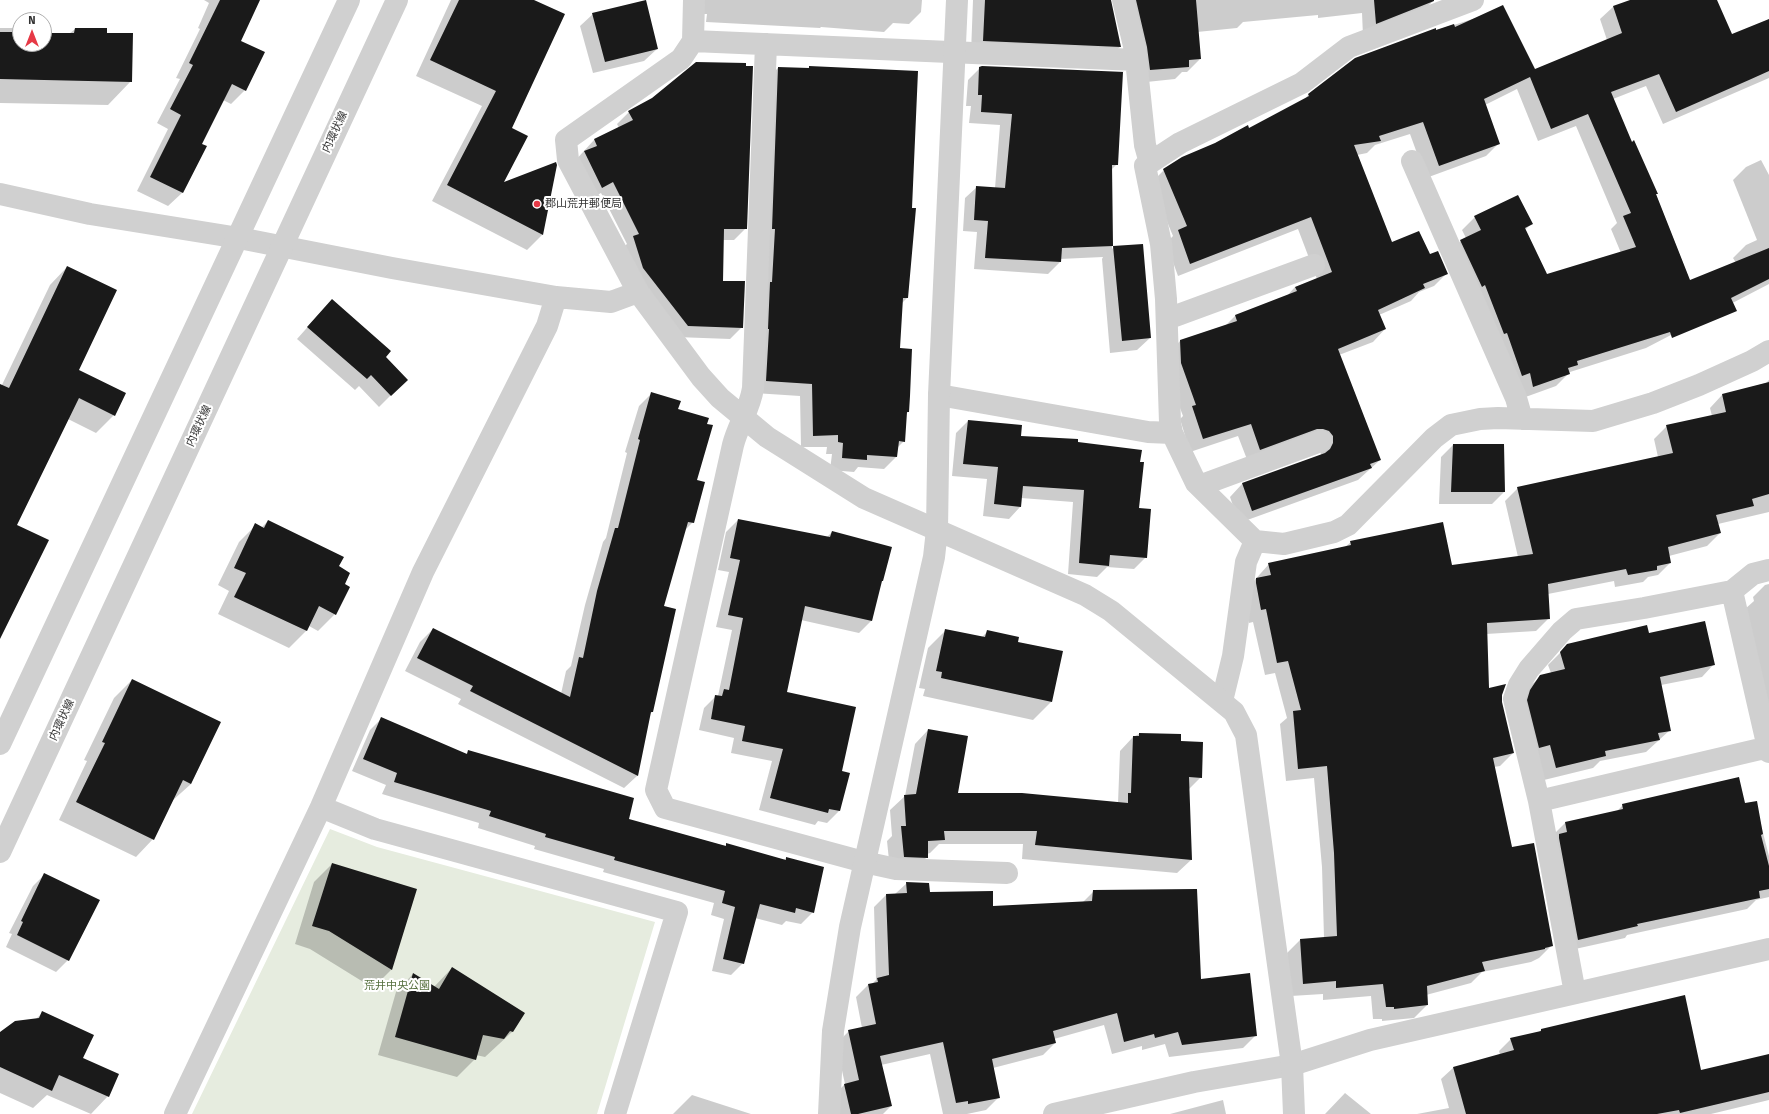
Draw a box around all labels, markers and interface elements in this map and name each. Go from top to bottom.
north arrow [12,12,52,52]
text: N [28,14,36,27]
street label: 内環状線 [320,109,350,155]
place label: 郡山荒井郵便局 [545,197,622,211]
marker: 郡山荒井郵便局 [532,199,542,209]
street label: 内環状線 [184,403,214,449]
street label: 内環状線 [47,697,77,743]
park label: 荒井中央公園 [364,979,430,993]

